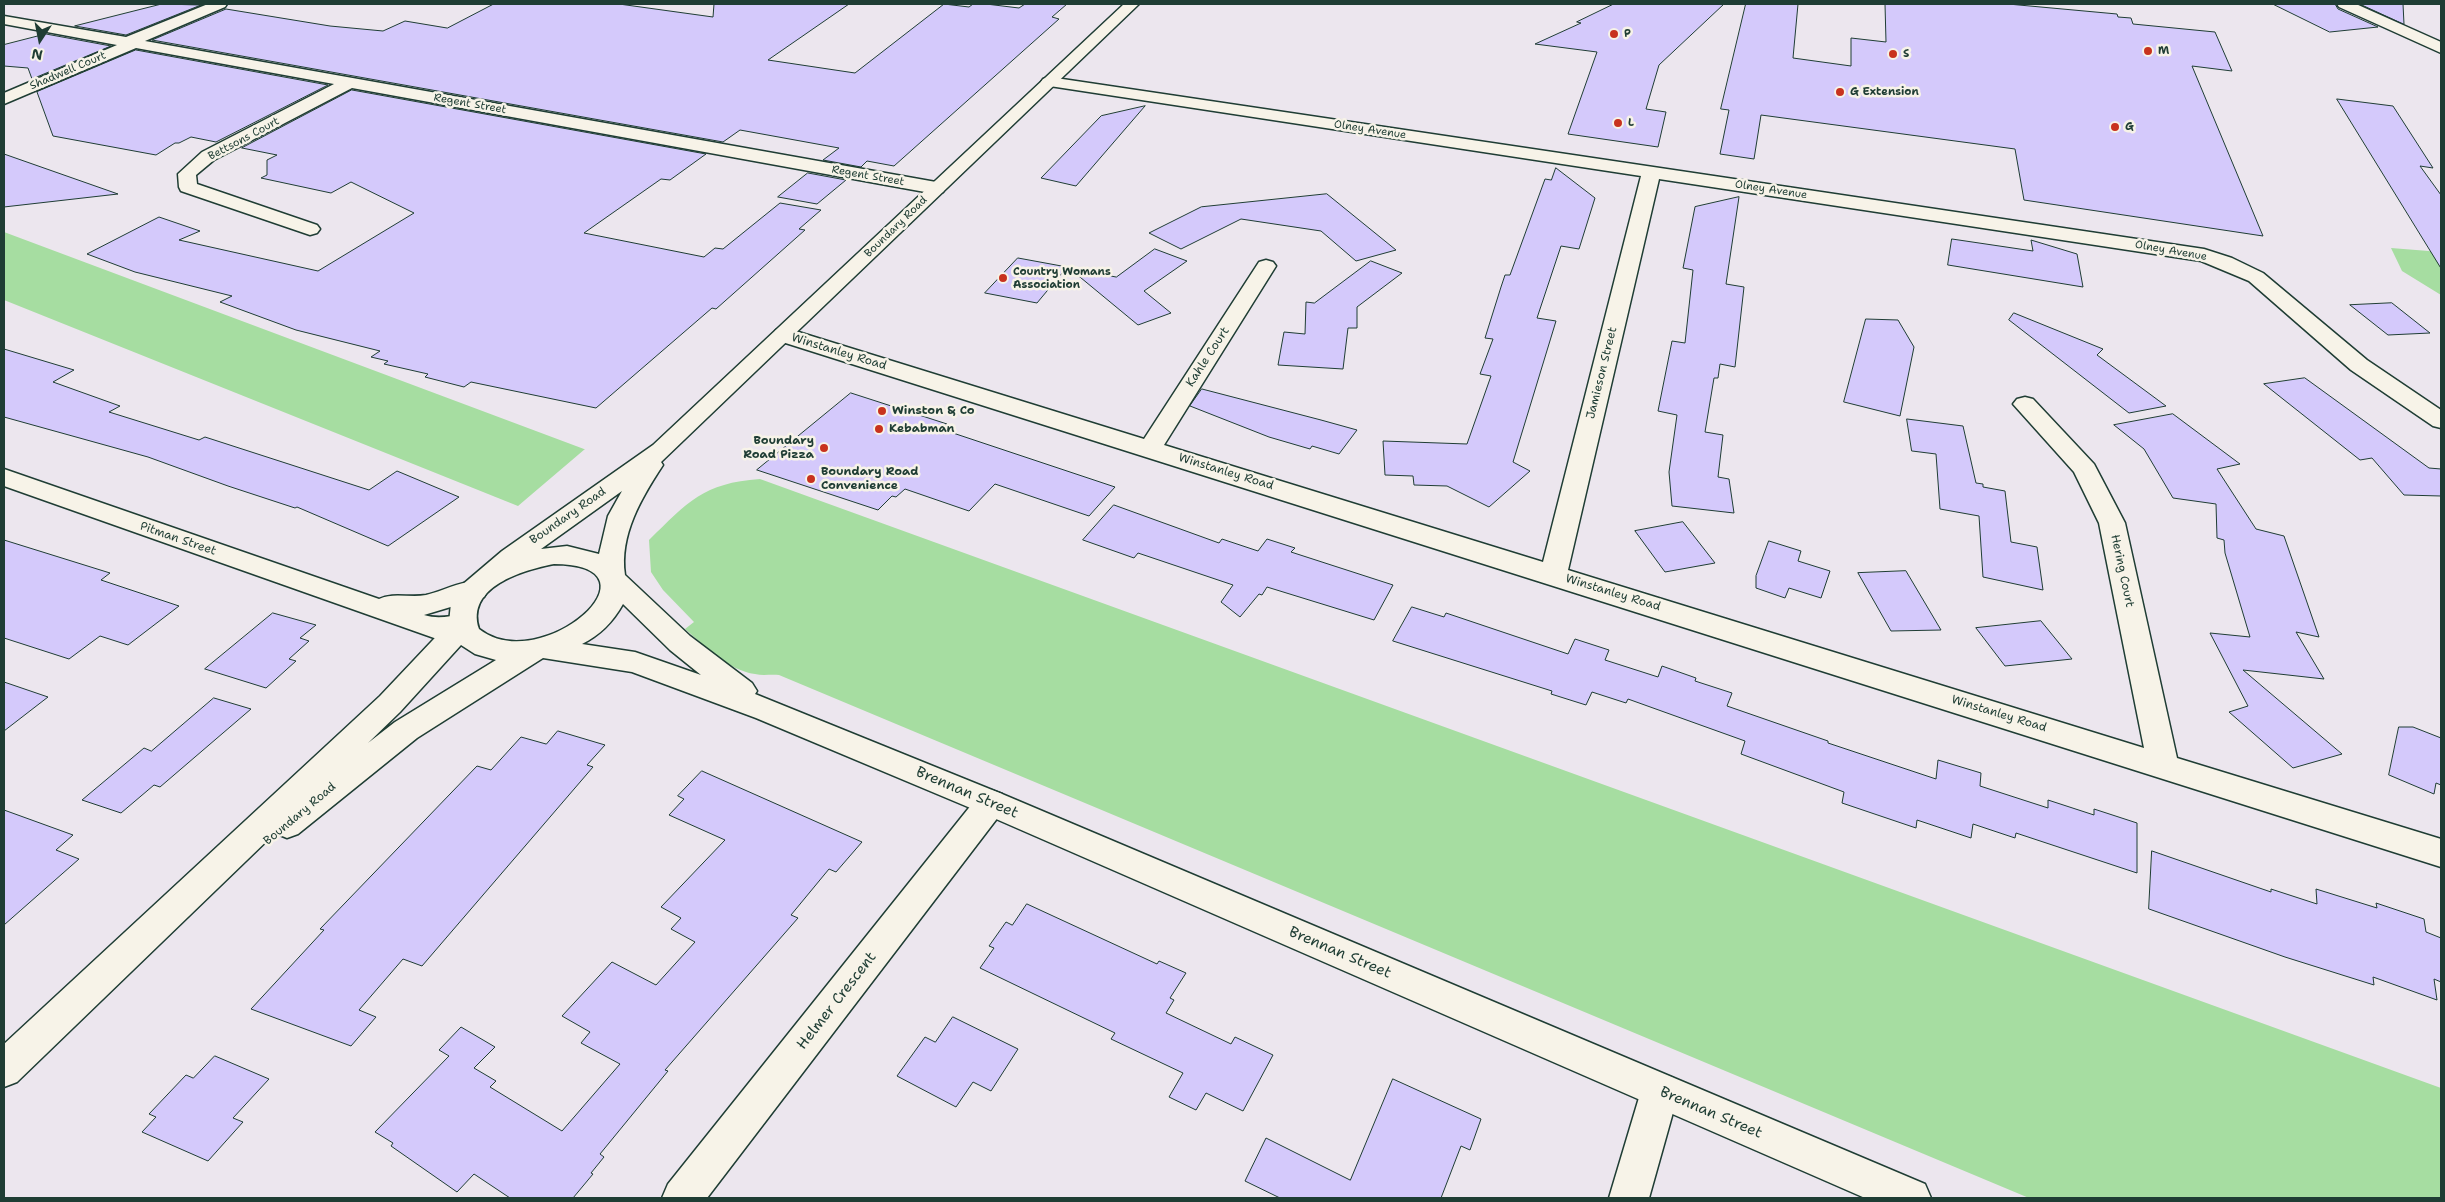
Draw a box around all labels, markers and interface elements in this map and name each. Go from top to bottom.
north arrow [15,15,65,65]
place label: P [1624,27,1631,41]
marker: P [1608,28,1620,40]
place label: M [2158,44,2169,58]
text: N [30,45,44,65]
marker: M [2142,45,2154,57]
place label: S [1903,47,1909,61]
marker: S [1887,48,1899,60]
street label: Shadwell Court [28,49,108,93]
place label: G Extension [1850,85,1919,99]
marker: G Extension [1834,86,1846,98]
street label: Regent Street [433,91,507,117]
street label: Bettsons Court [206,115,282,163]
place label: L [1628,116,1634,130]
marker: L [1612,117,1624,129]
street label: Olney Avenue [1333,118,1407,142]
place label: G [2125,120,2134,134]
marker: G [2109,121,2121,133]
street label: Regent Street [831,163,905,189]
street label: Olney Avenue [1734,178,1808,202]
street label: Boundary Road [862,194,930,260]
street label: Olney Avenue [2134,238,2208,264]
place label: Country Womans Association [1013,265,1111,291]
marker: Country Womans Association [997,272,1009,284]
street label: Kahle Court [1183,324,1233,390]
street label: Jamieson Street [1584,325,1620,421]
street label: Winstanley Road [790,331,888,373]
place label: Winston & Co [892,404,975,418]
marker: Winston & Co [876,405,888,417]
place label: Kebabman [889,422,955,436]
marker: Kebabman [873,423,885,435]
place label: Boundary Road Pizza [743,434,814,462]
marker: Boundary Road Pizza [818,442,830,454]
street label: Winstanley Road [1177,451,1275,493]
place label: Boundary Road Convenience [821,465,918,493]
marker: Boundary Road Convenience [805,473,817,485]
street label: Boundary Road [527,484,609,548]
street label: Pitman Street [138,519,218,559]
street label: Hering Court [2107,533,2137,609]
street label: Winstanley Road [1564,572,1662,614]
street label: Winstanley Road [1950,693,2048,735]
street label: Brennan Street [913,763,1021,823]
street label: Boundary Road [261,780,339,848]
street label: Brennan Street [1286,923,1394,983]
street label: Helmer Crescent [793,949,881,1053]
street label: Brennan Street [1657,1083,1765,1143]

